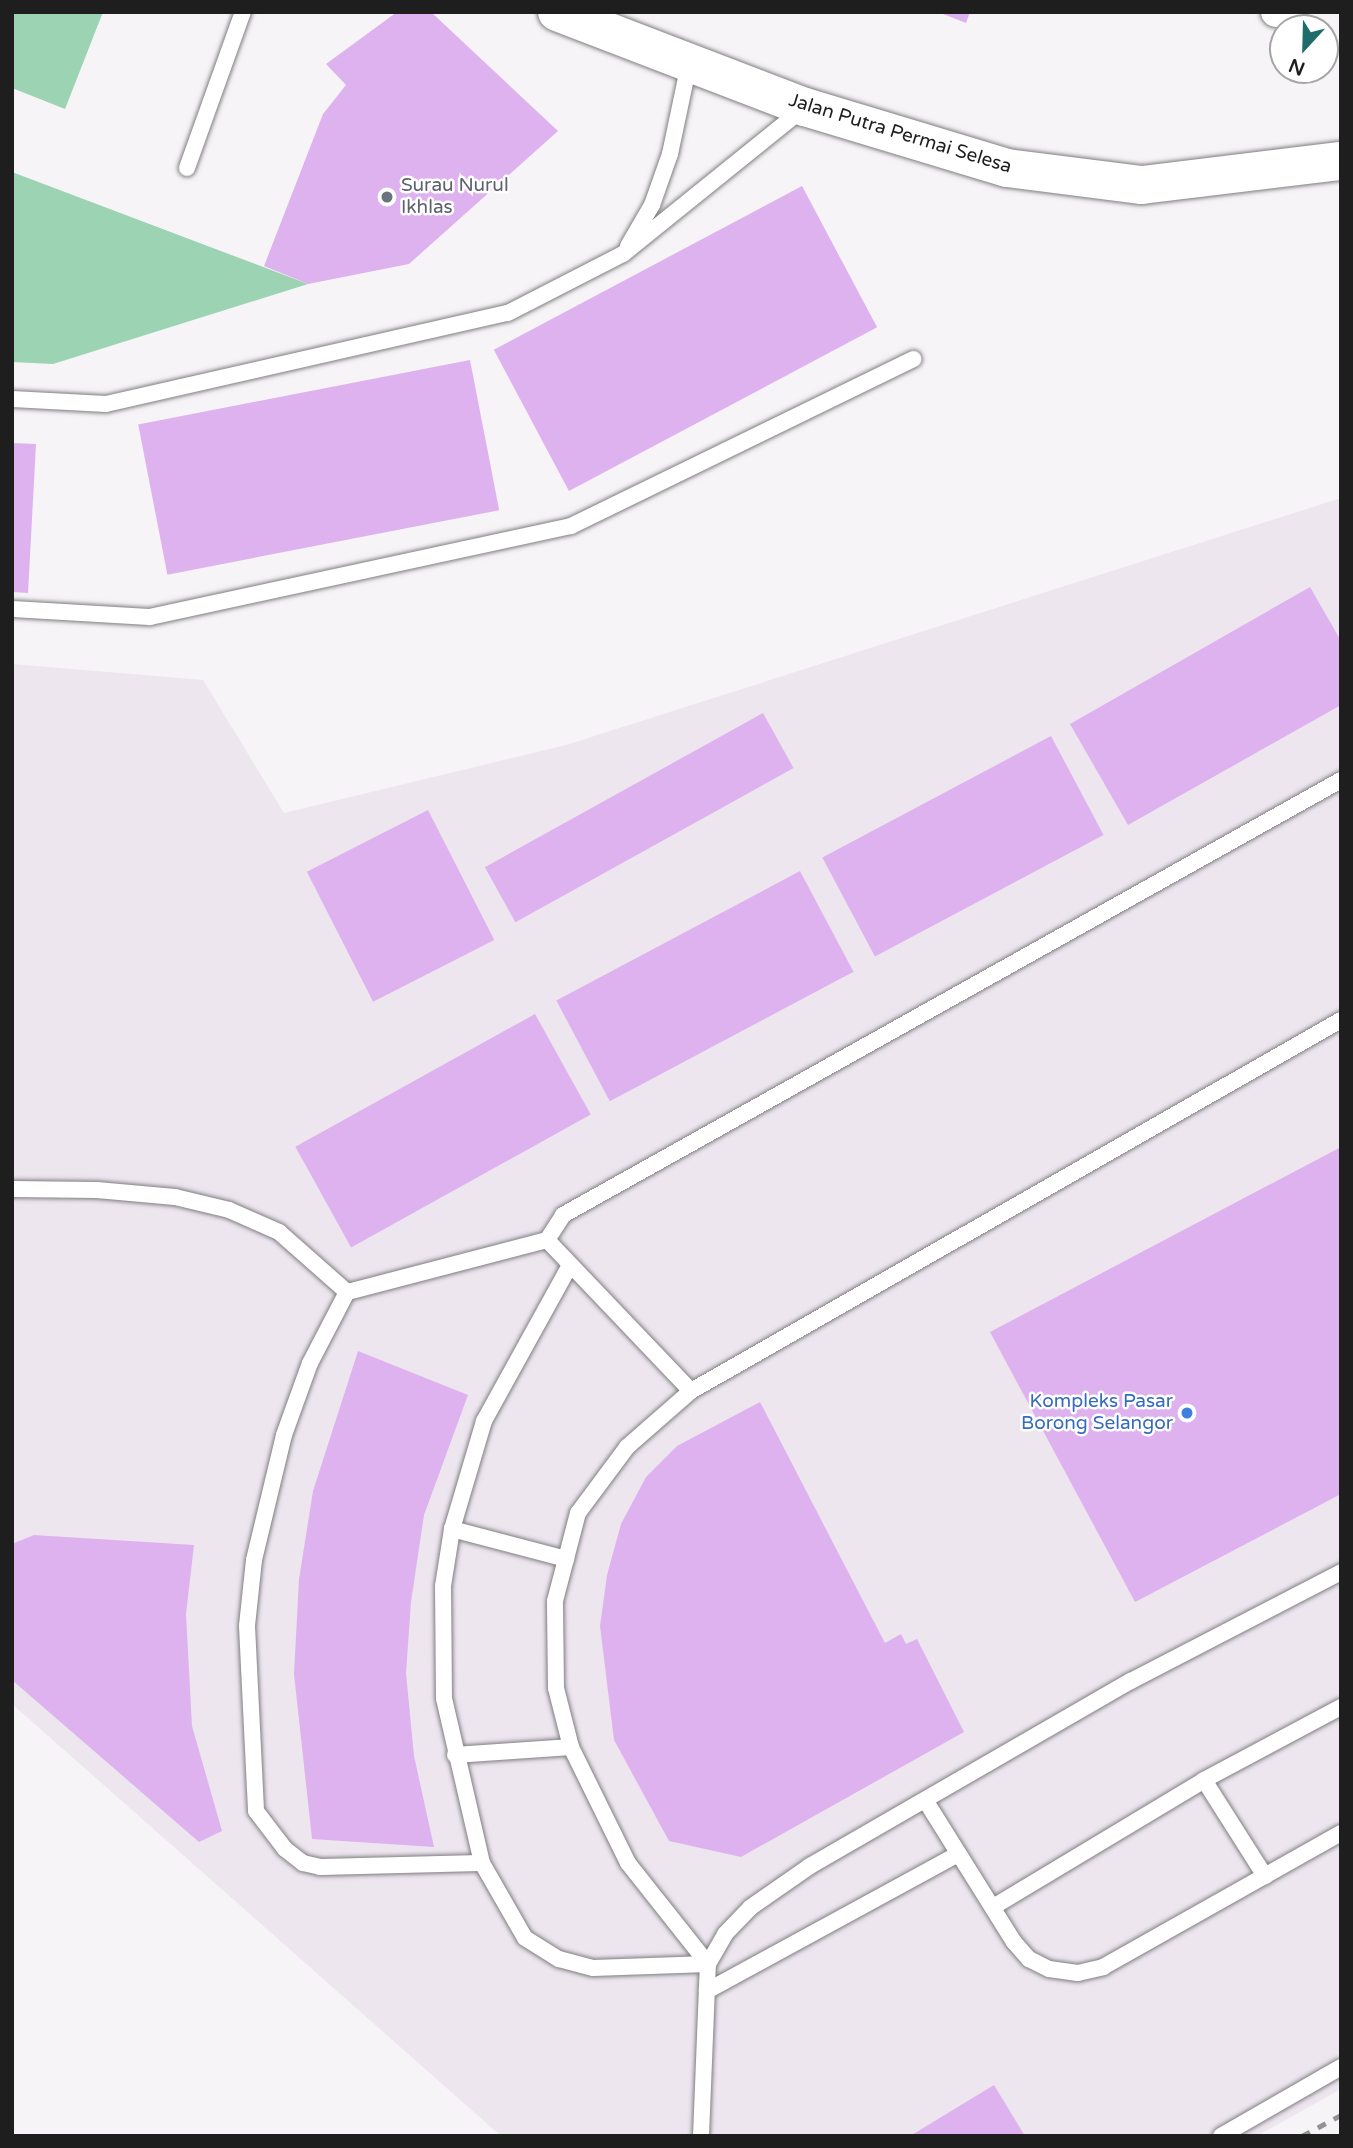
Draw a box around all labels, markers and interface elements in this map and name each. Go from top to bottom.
north arrow [1269,14,1339,84]
text: N [1286,54,1308,80]
street label: Jalan Putra Permai Selesa [786,89,1014,179]
place label: Surau Nurul Ikhlas [401,175,509,219]
marker: Surau Nurul Ikhlas [379,189,395,205]
place label: Kompleks Pasar Borong Selangor [1021,1391,1173,1435]
marker: Kompleks Pasar Borong Selangor [1179,1405,1195,1421]

